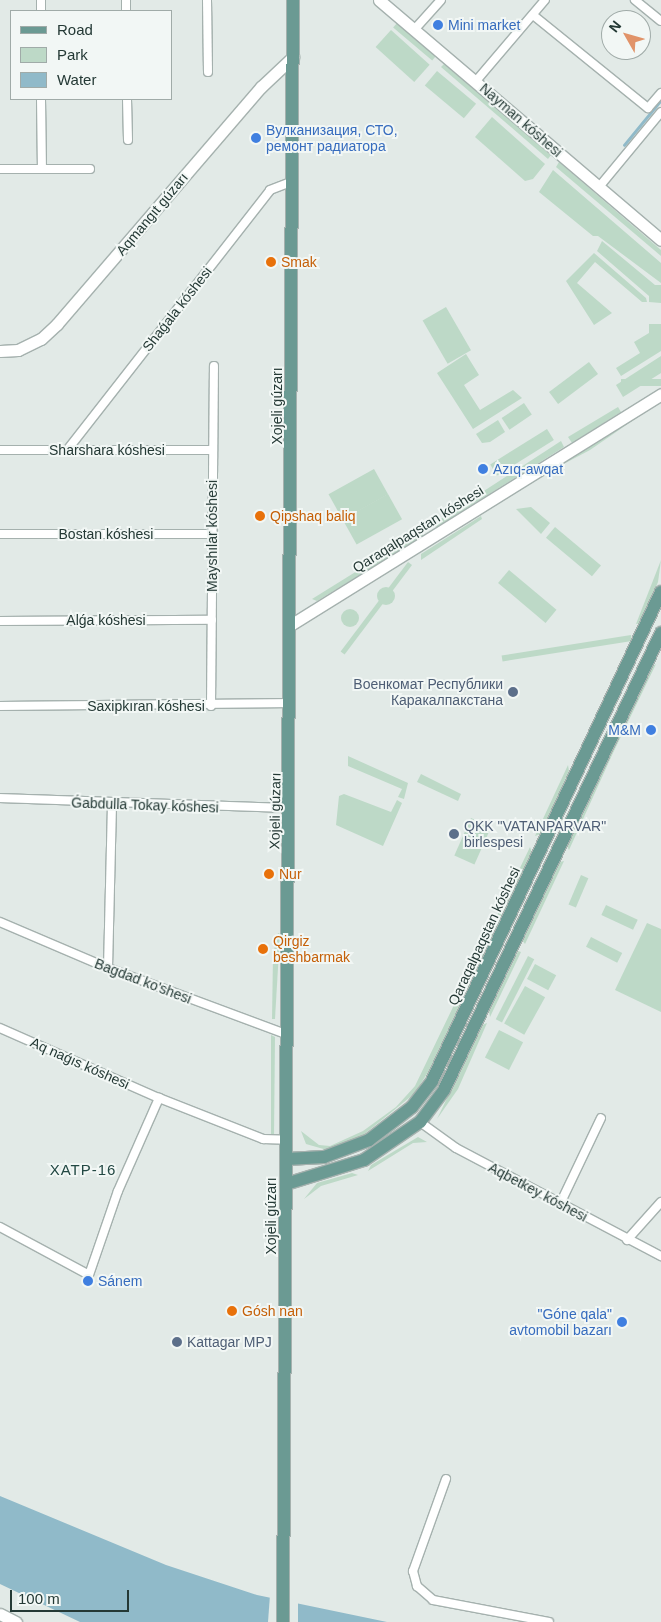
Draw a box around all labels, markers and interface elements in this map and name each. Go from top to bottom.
legend [10,10,172,100]
north arrow [601,10,651,60]
place label: Mini market [448,17,520,33]
text: N [606,17,624,35]
marker: Mini market [432,19,444,31]
text: Road [57,21,93,38]
text: Park [57,46,88,63]
text: Water [57,71,96,88]
street label: Nayman kóshesi [476,80,566,160]
place label: Вулканизация, СТО, ремонт радиатора [266,122,398,154]
marker: Вулканизация, СТО, ремонт радиатора [250,132,262,144]
street label: Aqmangıt gúzarı [113,169,191,259]
place label: Smak [281,254,317,270]
marker: Smak [265,256,277,268]
street label: Shaǵala kóshesi [139,263,215,355]
street label: Xojeli gúzarı [269,367,285,445]
street label: Sharshara kóshesi [49,442,165,458]
place label: Azıq-awqat [493,461,563,477]
marker: Azıq-awqat [477,463,489,475]
street label: Mayshılar kóshesi [204,480,220,592]
street label: Qaraqalpaqstan kóshesi [350,482,486,576]
place label: Qipshaq baliq [270,508,356,524]
marker: Qipshaq baliq [254,510,266,522]
street label: Bostan kóshesi [59,526,153,542]
street label: Alǵa kóshesi [66,612,146,628]
place label: Военкомат Республики Каракалпакстана [353,676,503,709]
marker: Военкомат Республики Каракалпакстана [507,686,519,698]
street label: Saxipkıran kóshesi [87,698,205,714]
place label: M&M [608,722,641,738]
marker: M&M [645,724,657,736]
street label: Xojeli gúzarı [266,772,284,850]
street label: Ǵabdulla Tokay kóshesi [71,794,219,816]
place label: QKK "VATANPARVAR" birlespesi [464,818,606,850]
marker: QKK "VATANPARVAR" birlespesi [448,828,460,840]
street label: Qaraqalpaqstan kóshesi [444,864,524,1008]
place label: Nur [279,866,302,882]
marker: Nur [263,868,275,880]
place label: Qirgiz beshbarmak [273,933,350,966]
marker: Qirgiz beshbarmak [257,943,269,955]
street label: Bagdad ko'shesi [92,955,194,1007]
street label: Aq naǵıs kóshesi [28,1034,132,1092]
street label: Aqbetkey kóshesi [486,1159,590,1225]
district label: XATP-16 [49,1161,117,1179]
street label: Xojeli gúzarı [263,1177,279,1255]
place label: Sánem [98,1273,142,1289]
marker: Sánem [82,1275,94,1287]
place label: Gósh nan [242,1303,303,1319]
marker: Gósh nan [226,1305,238,1317]
place label: "Góne qala" avtomobil bazarı [509,1306,612,1338]
marker: "Góne qala" avtomobil bazarı [616,1316,628,1328]
place label: Kattagar MPJ [187,1334,272,1350]
marker: Kattagar MPJ [171,1336,183,1348]
scale bar [12,1580,131,1612]
text: 100 m [18,1590,60,1607]

